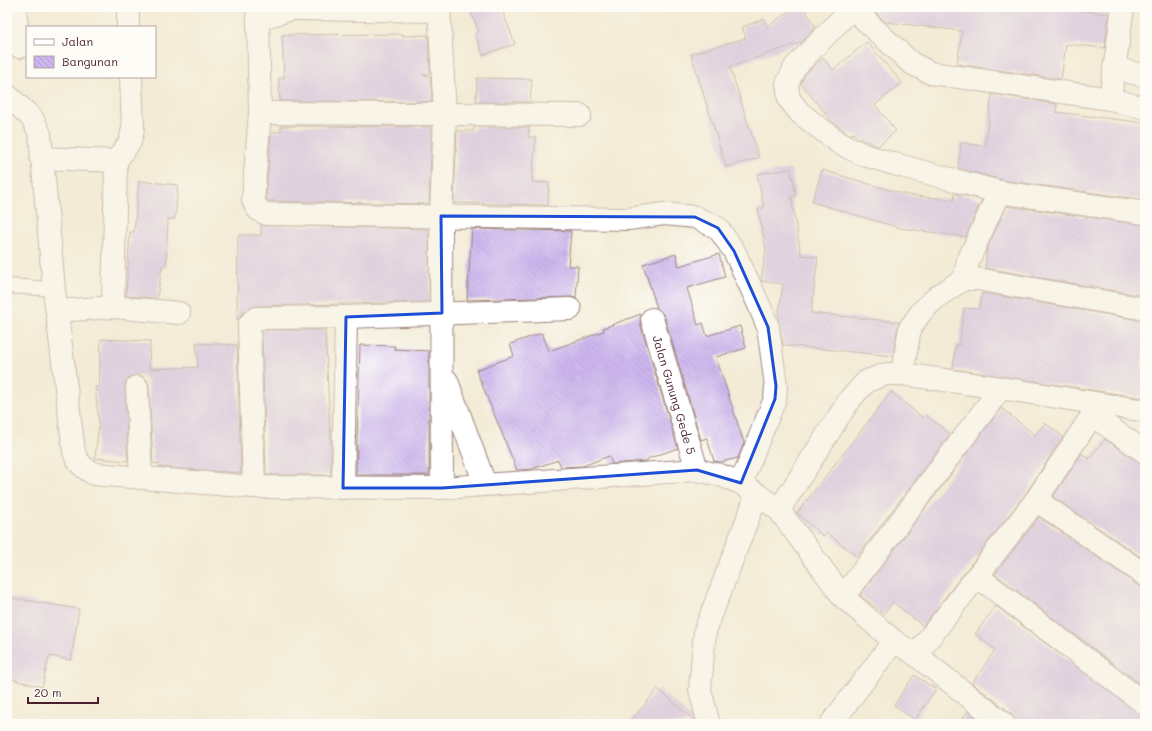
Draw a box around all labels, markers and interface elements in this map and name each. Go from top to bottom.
legend [26,26,156,78]
text: Jalan [62,33,93,49]
text: Bangunan [62,53,118,69]
street label: Jalan Gunung Gede 5 [649,333,700,456]
scale bar [28,679,98,705]
text: 20 m [34,684,62,700]

